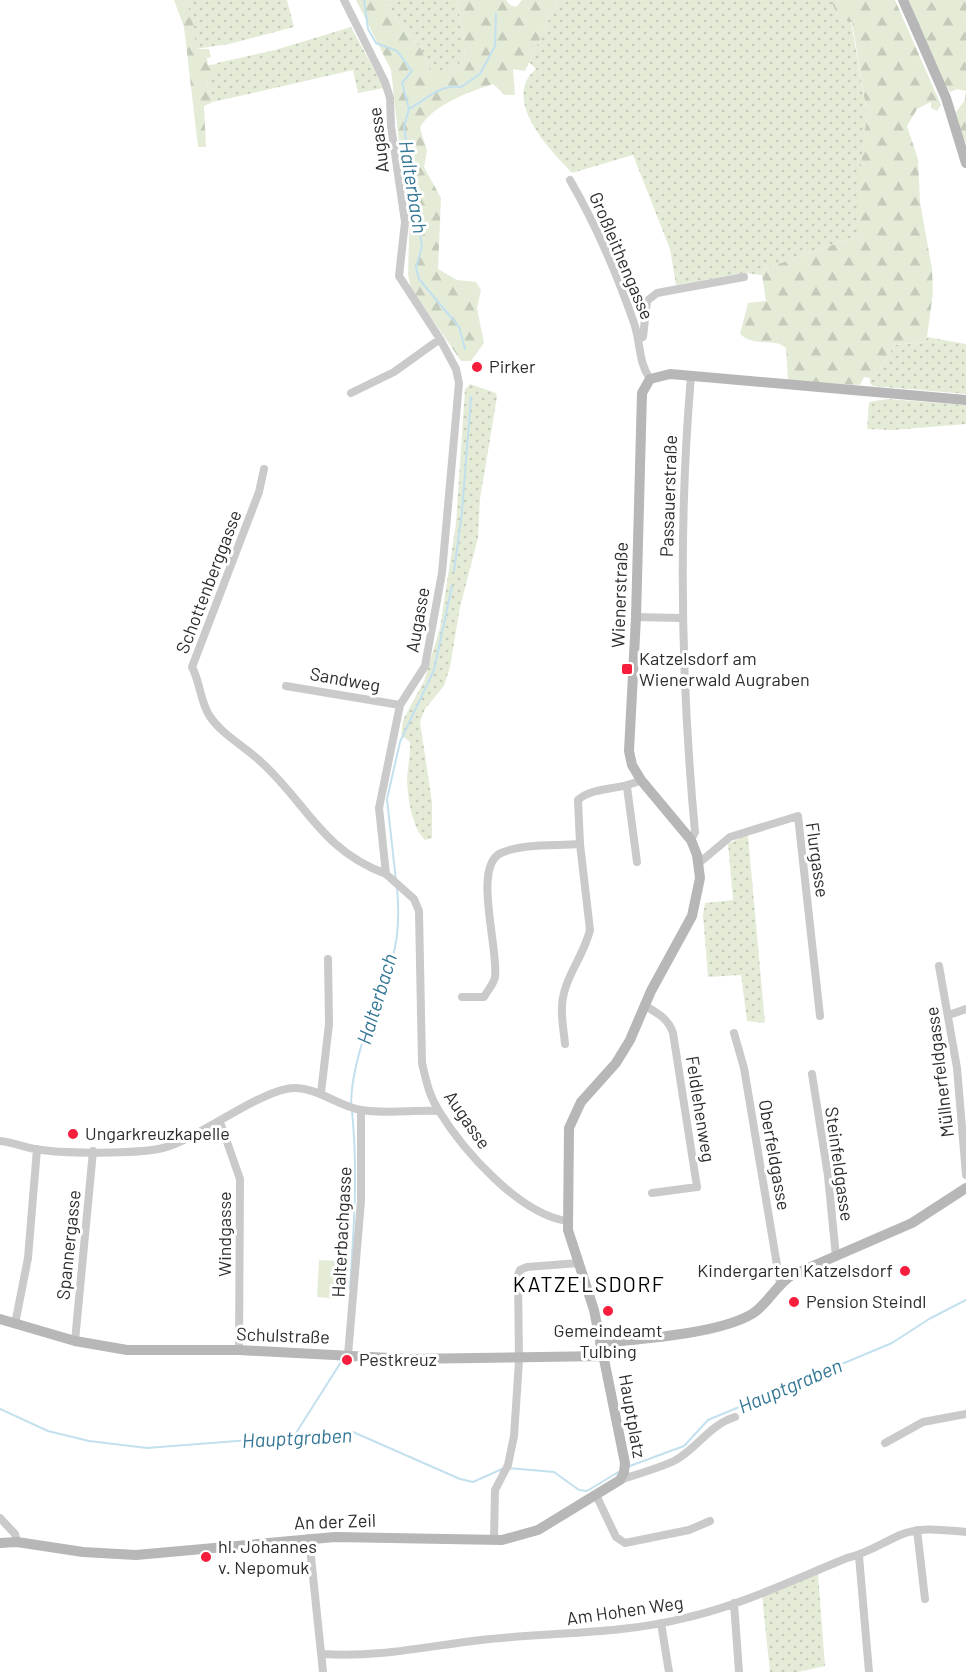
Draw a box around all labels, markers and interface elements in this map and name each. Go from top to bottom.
street label: Augasse [363,106,393,174]
water label: Halterbach [395,139,433,235]
street label: Großleithengasse [585,188,659,323]
place label: Pirker [489,355,536,377]
marker: Pirker [470,360,484,374]
street label: Passauerstraße [655,434,681,557]
street label: Schottenberggasse [171,507,246,657]
street label: Wienerstraße [606,542,632,648]
street label: Augasse [400,585,434,654]
place label: Katzelsdorf am Wienerwald Augraben [639,647,810,690]
street label: Sandweg [308,662,382,696]
marker: Katzelsdorf am Wienerwald Augraben [620,662,634,676]
street label: Flurgasse [802,821,834,899]
water label: Halterbach [351,950,401,1047]
street label: Müllnerfeldgasse [920,1006,958,1139]
street label: Feldlehenweg [682,1054,720,1164]
street label: Augasse [440,1086,496,1153]
street label: Oberfeldgasse [754,1098,796,1212]
street label: Steinfeldgasse [821,1105,859,1222]
place label: Ungarkreuzkapelle [85,1122,230,1144]
marker: Ungarkreuzkapelle [66,1127,80,1141]
street label: Halterbachgasse [327,1166,355,1298]
street label: Spannergasse [51,1189,85,1301]
street label: Windgasse [213,1191,235,1277]
place label: Kindergarten Katzelsdorf [697,1259,893,1281]
marker: Kindergarten Katzelsdorf [898,1264,912,1278]
district label: KATZELSDORF [513,1271,665,1296]
place label: Pension Steindl [806,1290,927,1312]
marker: Pension Steindl [787,1295,801,1309]
marker: Gemeindeamt Tulbing [601,1304,615,1318]
place label: Gemeindeamt Tulbing [553,1319,663,1362]
street label: Schulstraße [236,1322,330,1348]
place label: Pestkreuz [359,1348,437,1370]
water label: Hauptgraben [734,1352,845,1418]
marker: Pestkreuz [340,1353,354,1367]
street label: Hauptplatz [615,1372,651,1460]
water label: Hauptgraben [241,1422,353,1452]
street label: An der Zeil [294,1509,376,1533]
place label: hl. Johannes v. Nepomuk [218,1535,317,1578]
marker: hl. Johannes v. Nepomuk [199,1550,213,1564]
street label: Am Hohen Weg [565,1591,685,1629]

